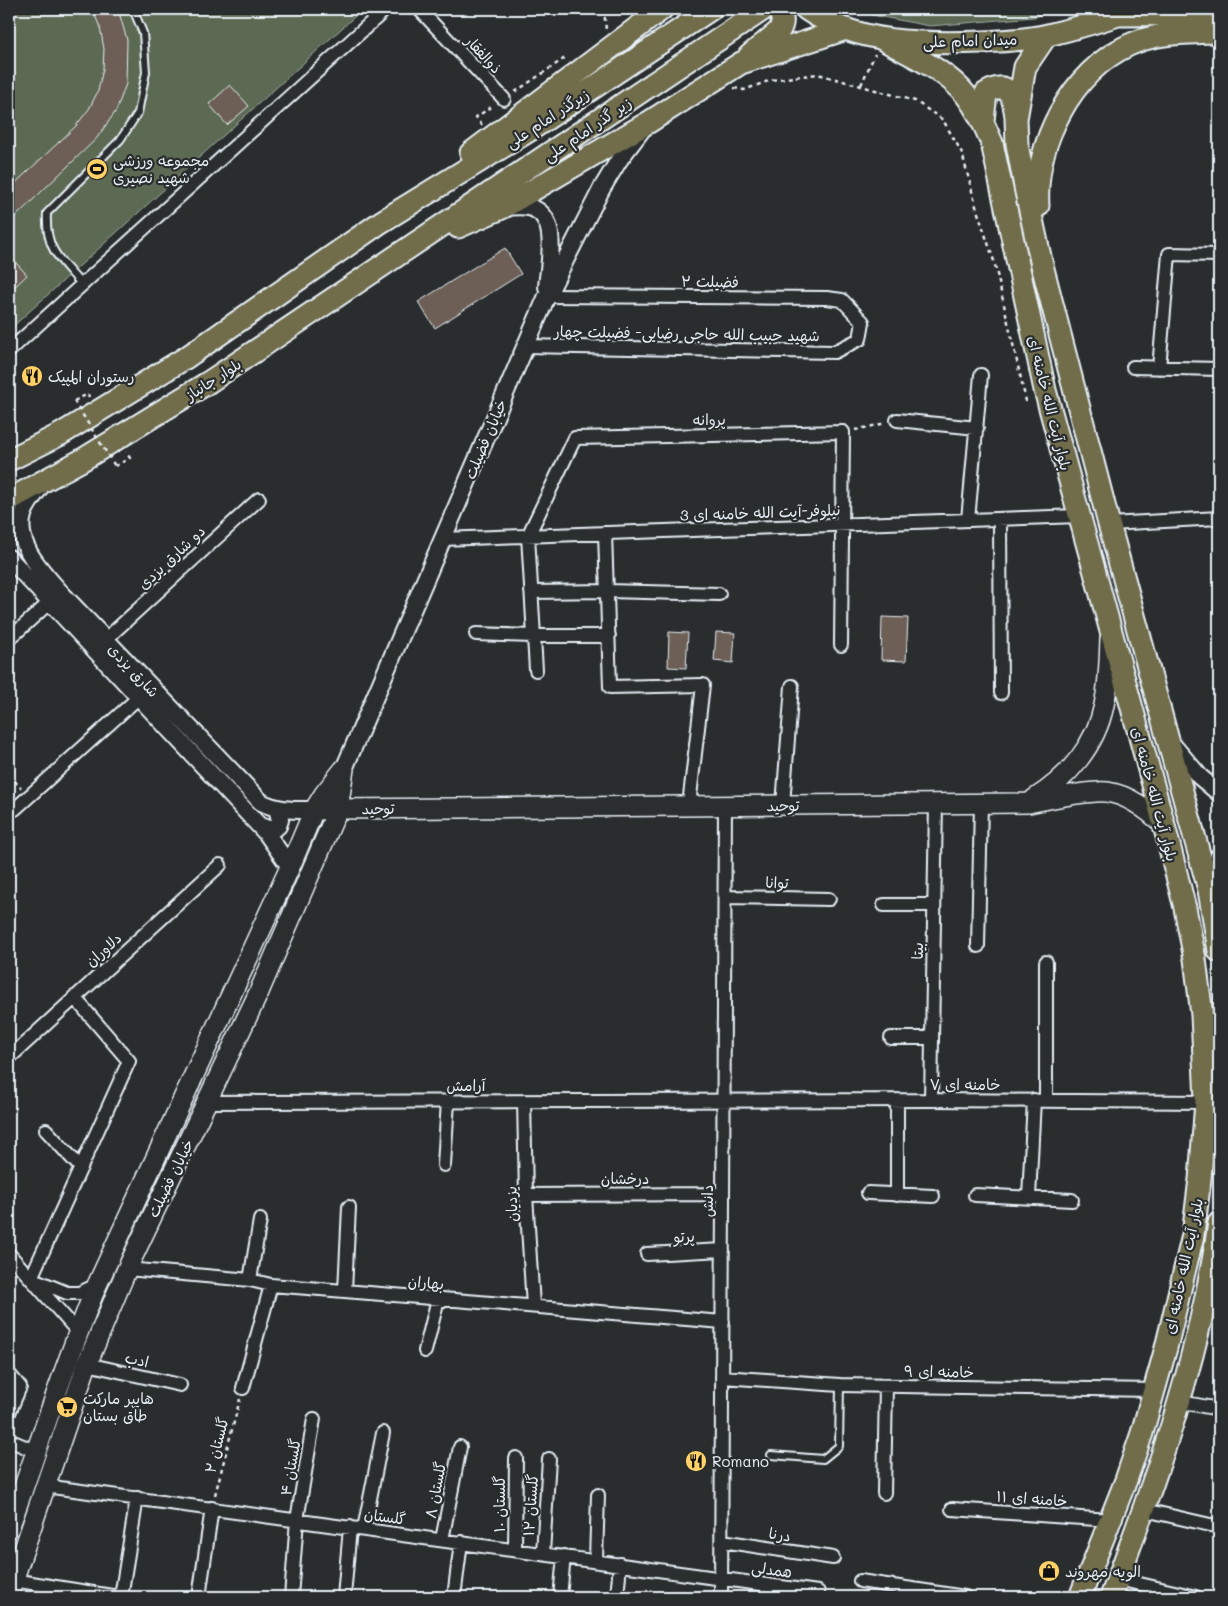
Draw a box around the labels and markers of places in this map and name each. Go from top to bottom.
place label: مجموعه ورزشی شهید نصیری [113,150,209,187]
sports icon: مجموعه ورزشی شهید نصیری [85,157,109,181]
restaurant icon: رستوران المپیک [20,364,44,388]
place label: رستوران المپیک [48,366,135,387]
place label: هایپر مارکت طاق بستان [83,1388,154,1425]
supermarket icon: هایپر مارکت طاق بستان [55,1395,79,1419]
restaurant icon: Romano [684,1449,708,1473]
place label: Romano [712,1451,769,1471]
shop icon: الویه مهروند [1037,1559,1061,1583]
place label: الویه مهروند [1065,1561,1141,1582]

